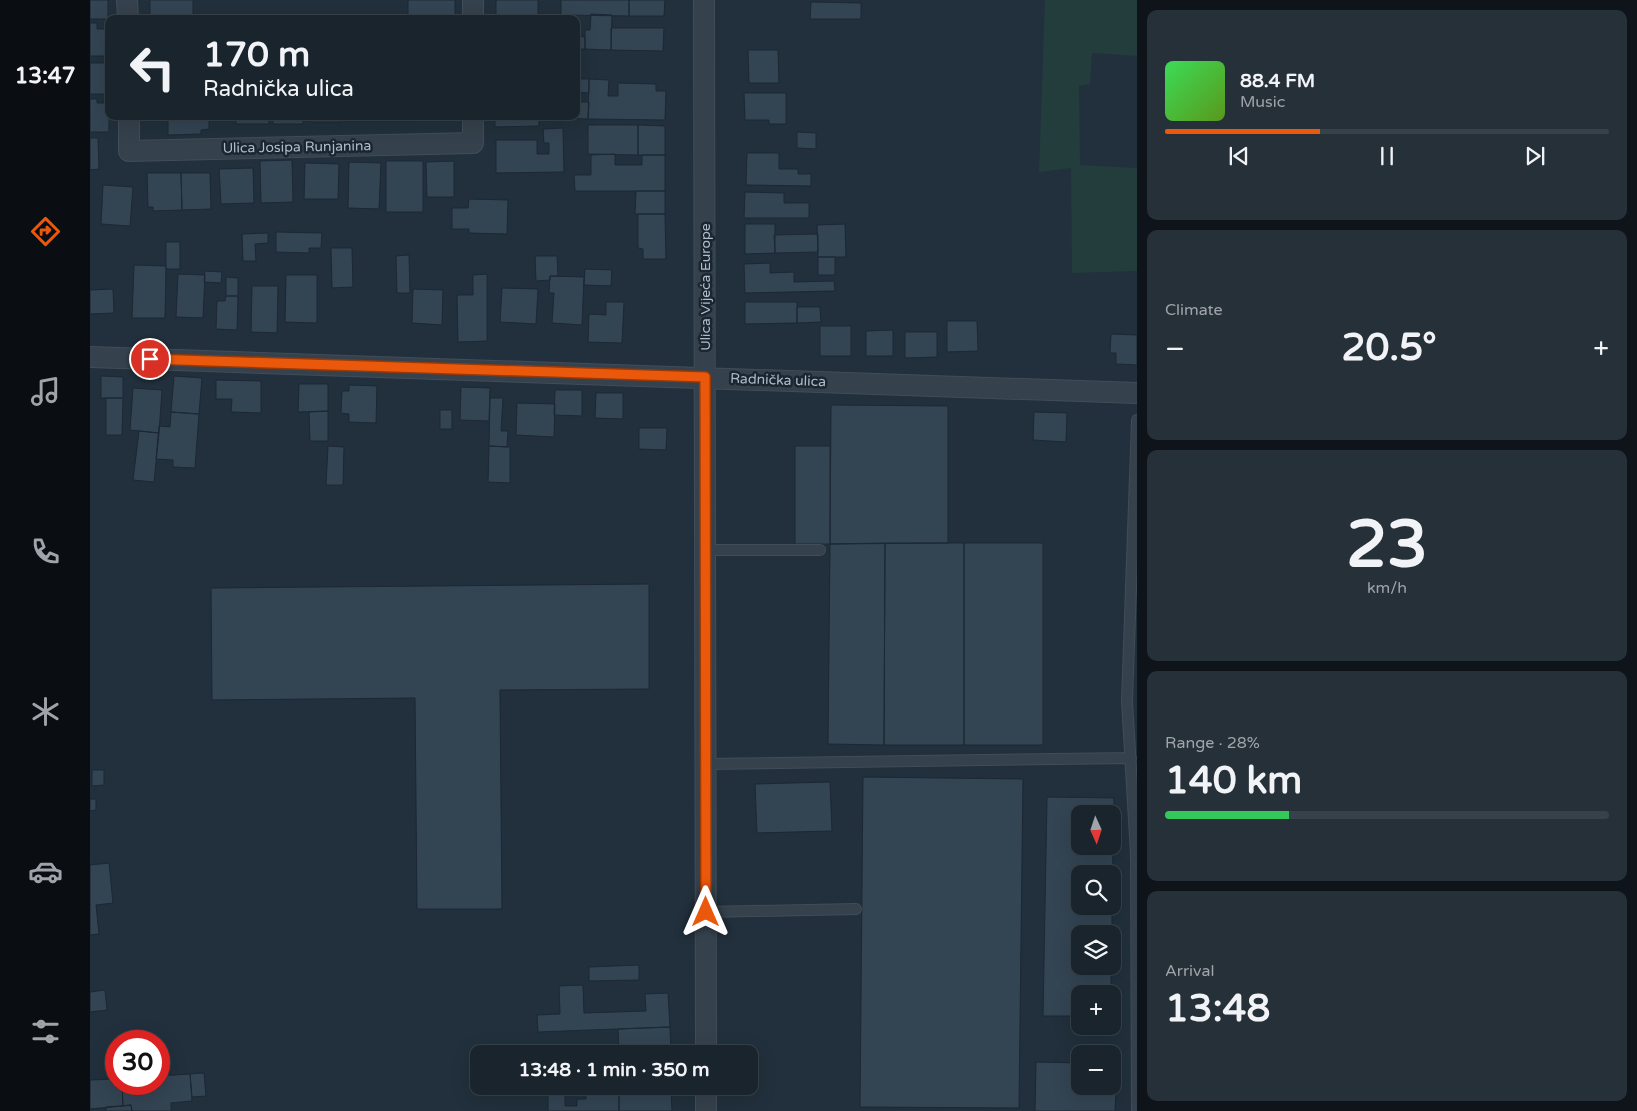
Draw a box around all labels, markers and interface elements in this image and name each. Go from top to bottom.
text: 170 m [203,34,310,76]
icon: left [120,35,185,100]
text: 13:47 [15,63,75,89]
text: 88.4 FM [1240,70,1315,92]
text: Radnička ulica [203,76,354,102]
text: Music [1240,92,1285,112]
street label: Ulica Josipa Runjanina [222,137,372,157]
icon: previous [1225,142,1253,170]
icon: pause [1373,142,1401,170]
icon: next [1521,142,1549,170]
icon: directions [28,214,63,249]
street label: Ulica Vijeća Europe [697,223,714,351]
text: Climate [1165,300,1223,320]
text: 20.5° [1342,325,1437,371]
text: − [1165,332,1185,366]
text: + [1593,332,1609,366]
pin [129,338,171,380]
icon: arrive [136,345,164,373]
street label: Radnička ulica [730,370,826,390]
icon: music [28,374,63,409]
text: 23 [1346,506,1428,585]
icon: phone [28,534,63,569]
text: km/h [1367,578,1407,598]
icon: climate [28,694,63,729]
text: Range · 28% [1165,733,1260,753]
text: 140 km [1165,758,1302,804]
north arrow [1071,805,1121,855]
map controls [1071,805,1121,1095]
icon: car [28,854,63,889]
button: search [1071,865,1121,915]
position arrow [679,885,731,937]
button: layers [1071,925,1121,975]
text: Arrival [1165,961,1214,981]
button: + [1071,985,1121,1035]
text: 13:48 [1165,986,1270,1032]
icon: filters [28,1014,63,1049]
speed limit sign: 30 [105,1030,170,1095]
button: − [1071,1045,1121,1095]
text: 13:48 · 1 min · 350 m [518,1059,710,1081]

